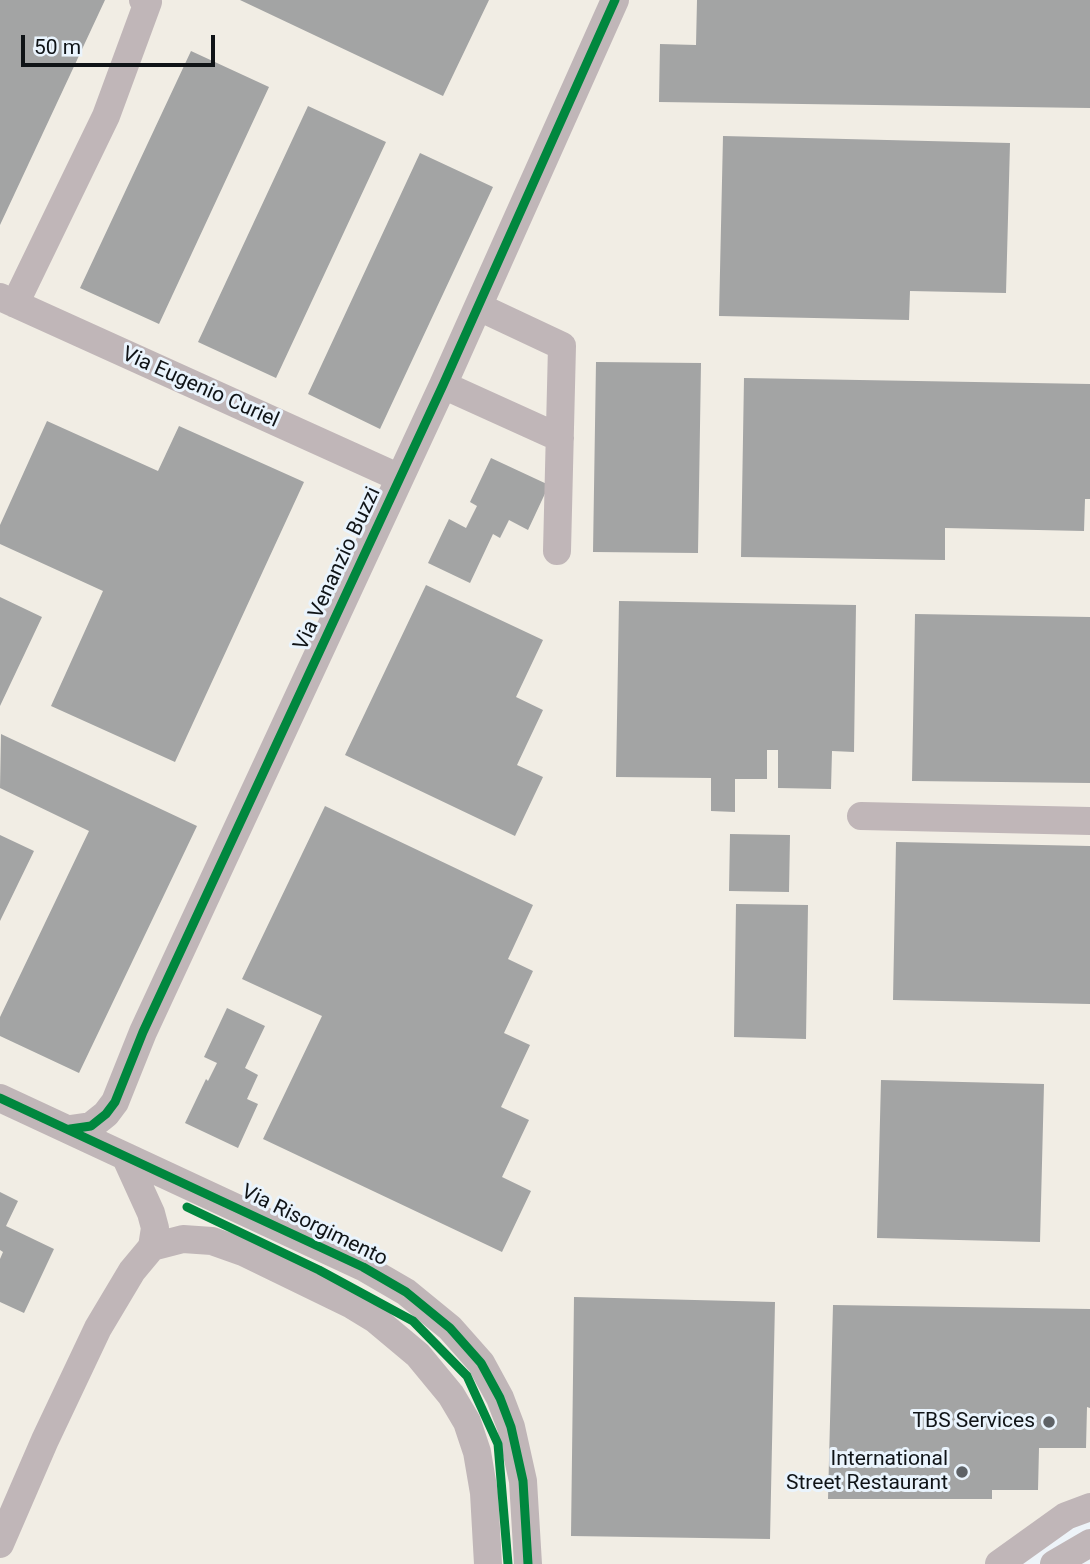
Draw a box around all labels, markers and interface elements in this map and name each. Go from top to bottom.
scale bar [24,21,219,65]
text: 50 m [34,35,81,59]
street label: Via Eugenio Curiel [118,342,282,434]
street label: Via Venanzio Buzzi [289,483,387,655]
street label: Via Risorgimento [237,1180,391,1272]
place label: TBS Services [913,1409,1035,1435]
marker: TBS Services [1041,1414,1057,1430]
place label: International Street Restaurant [786,1447,948,1497]
marker: International Street Restaurant [954,1464,970,1480]

